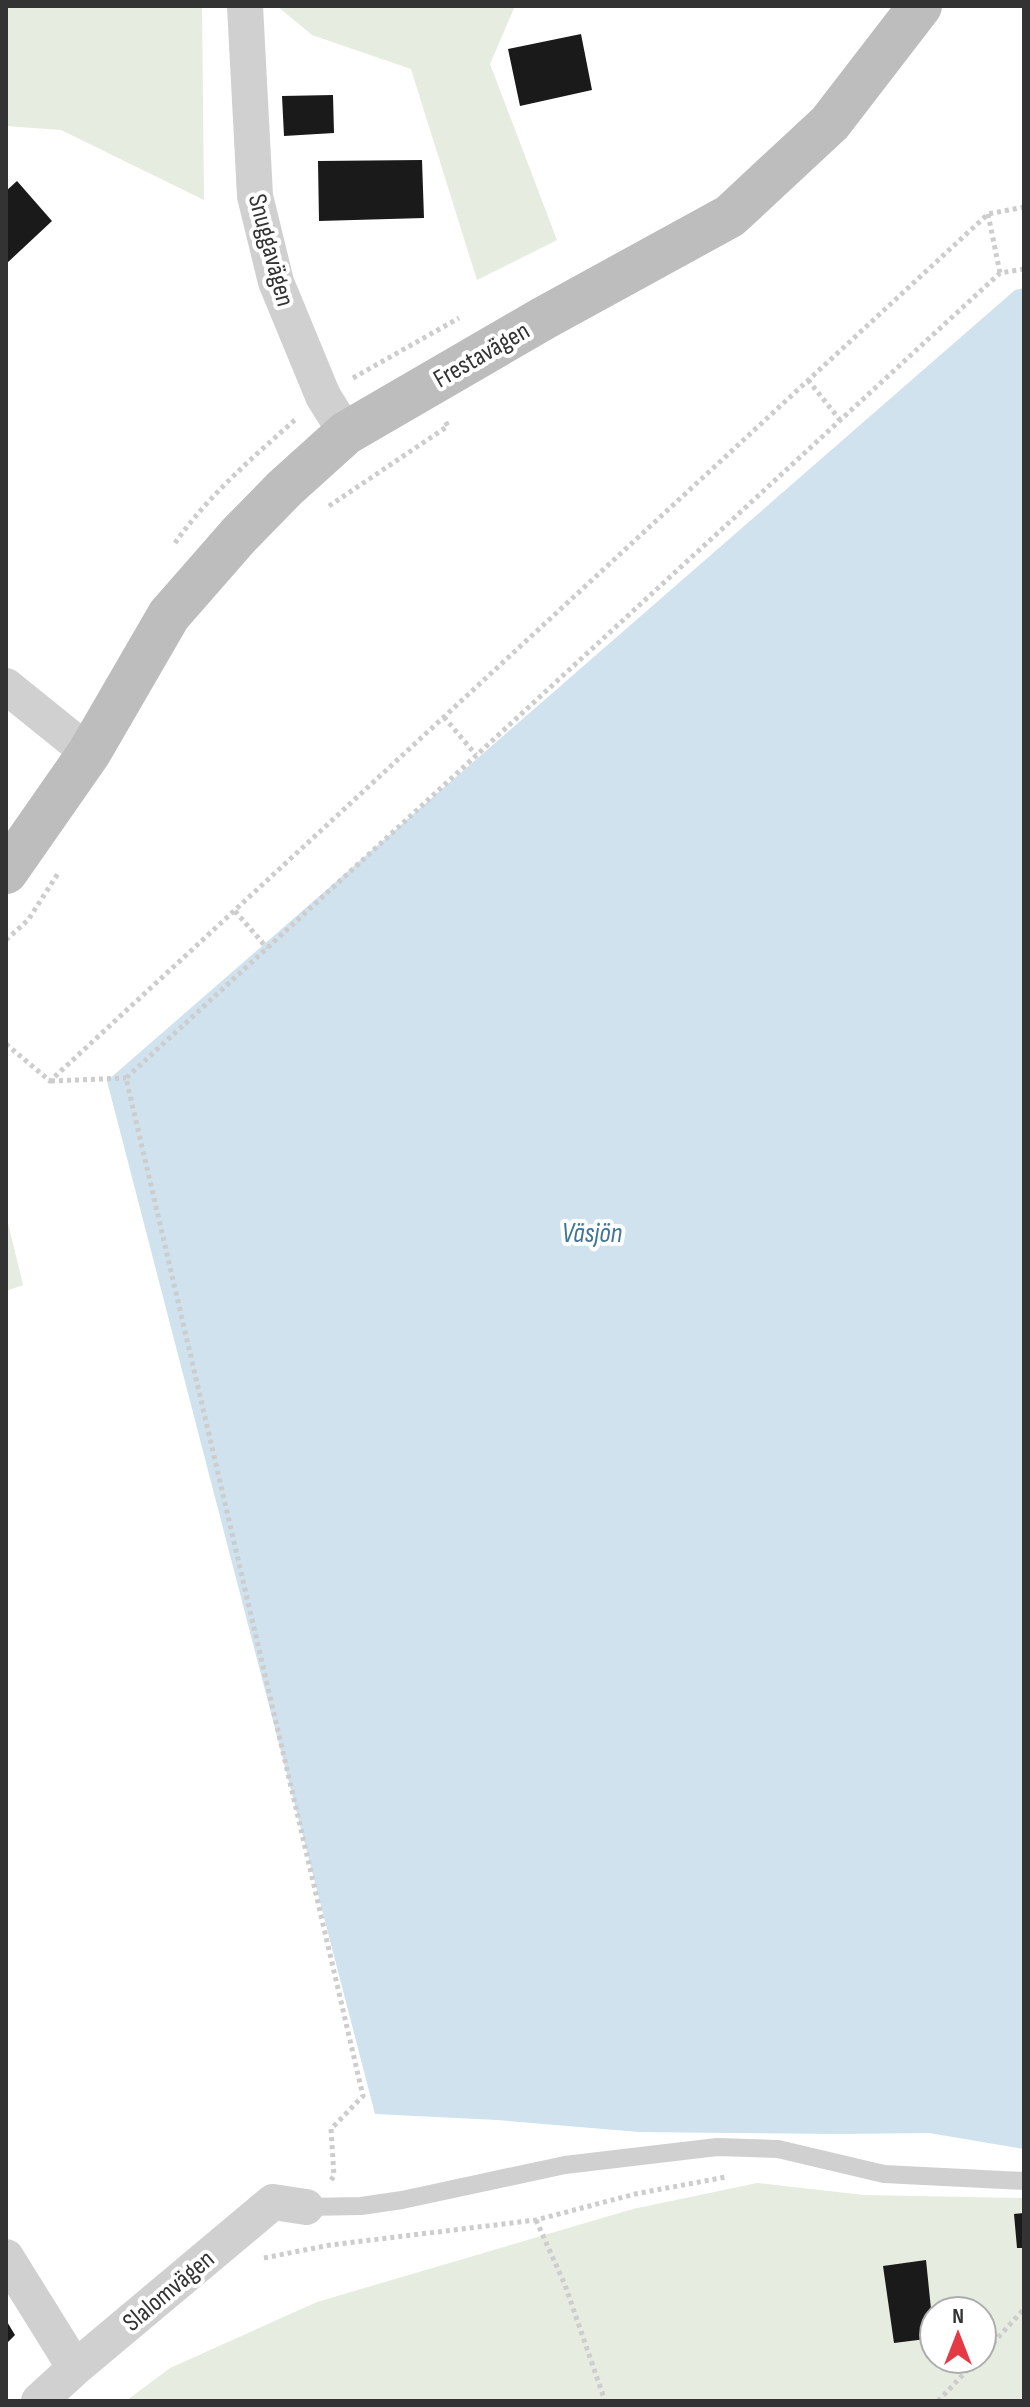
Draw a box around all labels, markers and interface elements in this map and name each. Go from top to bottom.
street label: Snuggavägen [241,191,300,310]
street label: Frestavägen [428,315,535,395]
water label: Väsjön [562,1217,623,1250]
street label: Slalomvägen [117,2244,221,2338]
north arrow [918,2295,998,2375]
text: N [952,2303,964,2330]

